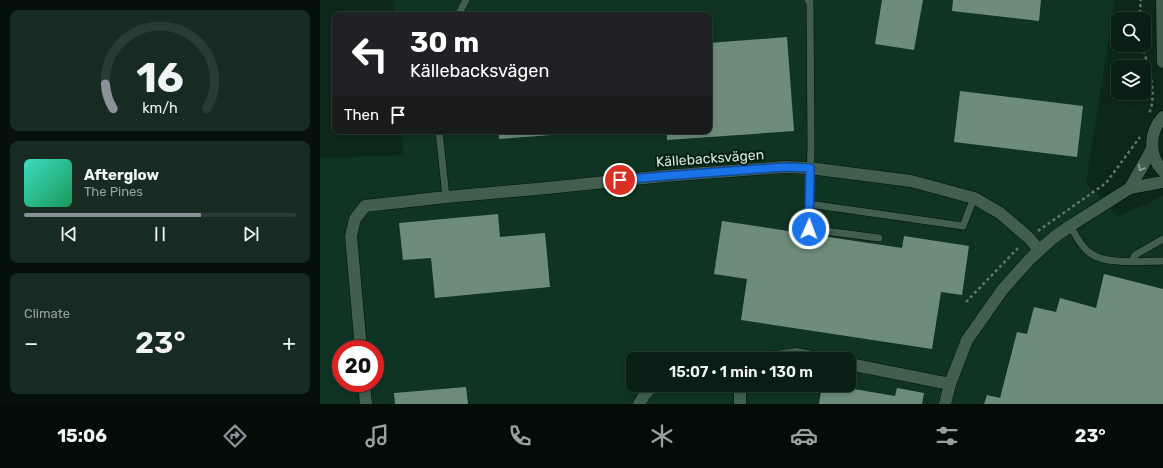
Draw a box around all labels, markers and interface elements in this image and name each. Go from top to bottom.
map controls [1111,12,1151,100]
button: search [1111,12,1151,52]
text: 30 m [410,26,479,59]
icon: left [344,28,396,80]
text: 16 [136,52,184,101]
text: Källebacksvägen [410,60,549,82]
button: layers [1111,60,1151,100]
text: km/h [142,99,178,116]
icon: arrive [387,104,409,126]
text: Then [344,106,379,124]
street label: Källebacksvägen [655,146,765,171]
pin [603,163,637,197]
one-way arrow [1139,164,1146,172]
text: Afterglow [84,166,159,184]
icon: arrive [609,169,631,191]
text: The Pines [84,184,143,199]
position arrow [788,208,830,250]
icon: previous [58,223,80,245]
icon: pause [149,223,171,245]
icon: next [240,223,262,245]
text: Climate [24,306,70,321]
text: 23° [135,325,186,361]
text: − [24,330,38,357]
text: + [282,330,296,357]
speed limit sign: 20 [332,340,384,392]
text: 15:07 · 1 min · 130 m [669,363,813,381]
icon: directions [221,422,249,450]
icon: music [363,422,391,450]
icon: phone [506,422,534,450]
icon: climate [648,422,676,450]
icon: car [790,422,818,450]
icon: filters [933,422,961,450]
text: 15:06 [57,425,107,447]
text: 23° [1075,425,1106,447]

